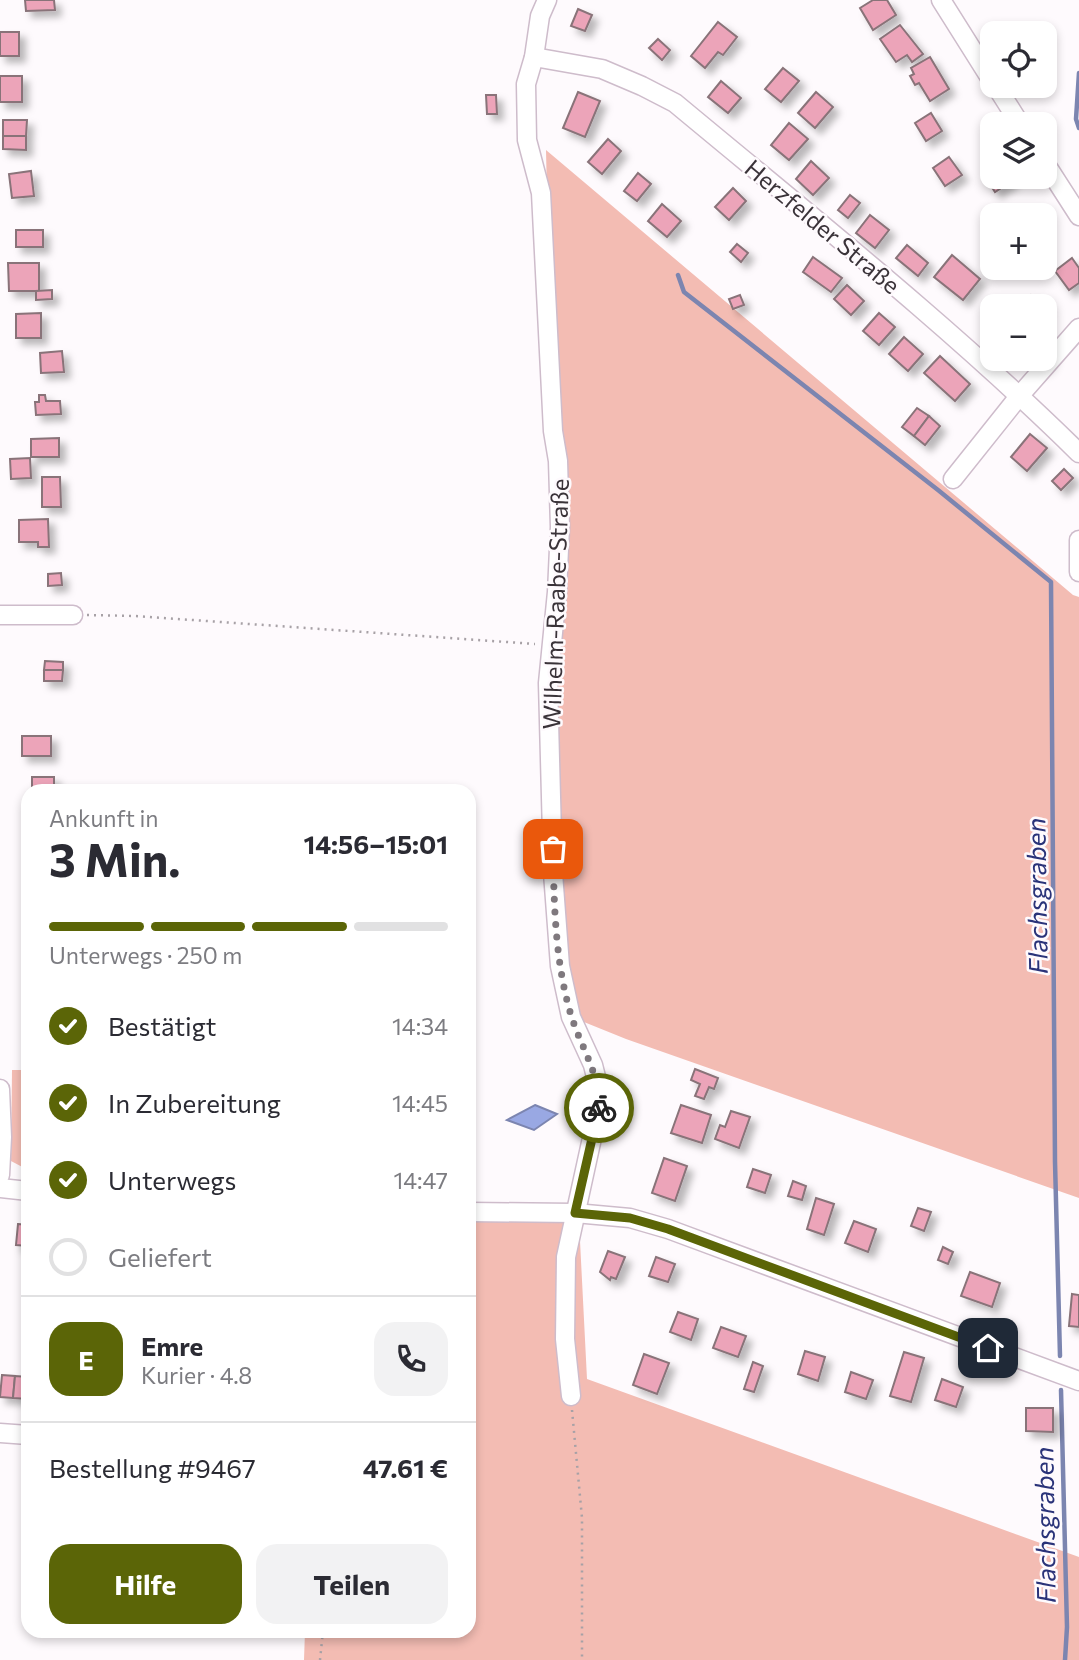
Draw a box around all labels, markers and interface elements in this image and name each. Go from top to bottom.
map controls [980,21,1057,371]
button: locate [980,21,1057,98]
button: layers [980,112,1057,189]
street label: Herzfelder Straße [740,153,906,299]
button: + [980,203,1057,280]
button: − [980,294,1057,371]
street label: Wilhelm-Raabe-Straße [536,478,574,730]
text: Ankunft in [49,804,159,832]
water label: Flachsgraben [1019,817,1053,975]
pin [523,819,583,879]
text: 14:56–15:01 [303,828,448,859]
text: 3 Min. [49,830,181,886]
icon: bag [534,830,572,868]
text: Unterwegs · 250 m [49,941,242,969]
icon: check [49,1007,87,1045]
text: Bestätigt [108,1010,217,1041]
text: 14:34 [392,1012,448,1040]
courier [564,1073,634,1143]
icon: check [49,1084,87,1122]
text: In Zubereitung [108,1087,281,1118]
text: 14:45 [392,1089,448,1117]
icon: bike [580,1089,618,1127]
icon: check [49,1161,87,1199]
text: Unterwegs [108,1164,236,1195]
text: 14:47 [393,1166,448,1194]
text: Geliefert [108,1241,212,1272]
pin [958,1318,1018,1378]
button: phone [374,1322,448,1396]
icon: home [969,1329,1007,1367]
text: Emre [141,1330,203,1361]
text: E [78,1344,94,1375]
text: Kurier · 4.8 [141,1361,252,1389]
water label: Flachsgraben [1027,1446,1061,1604]
text: Bestellung #9467 [49,1452,256,1483]
text: 47.61 € [363,1452,448,1483]
button: Hilfe [49,1544,242,1624]
button: Teilen [256,1544,448,1624]

